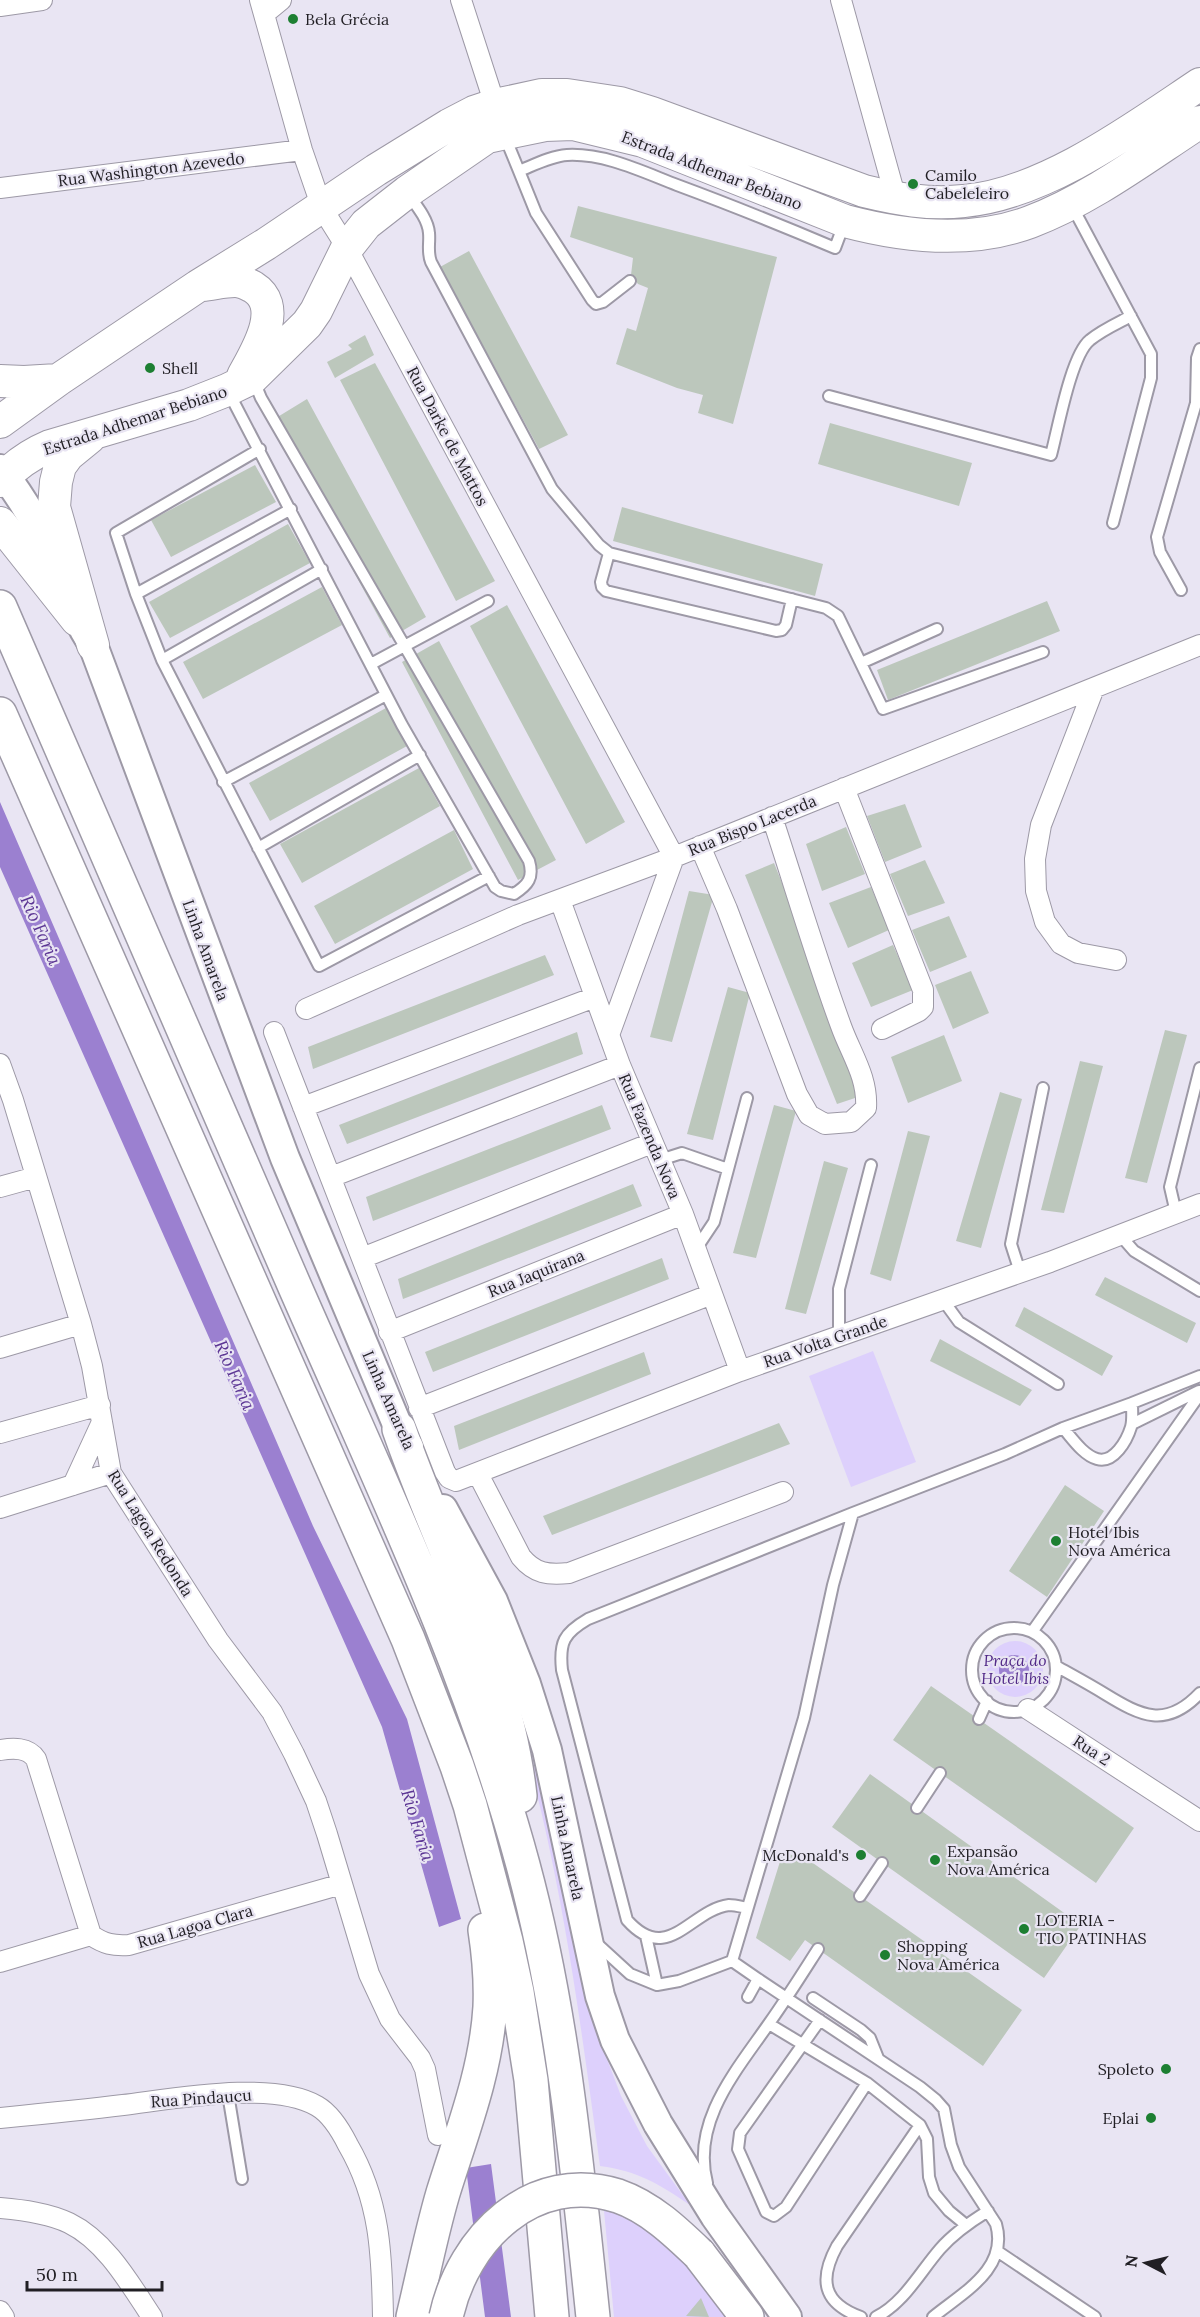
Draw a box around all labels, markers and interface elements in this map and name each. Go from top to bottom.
place label: Bela Grécia [305,9,389,29]
marker: Bela Grécia [286,12,300,26]
street label: Estrada Adhemar Bebiano [619,126,805,214]
street label: Rua Washington Azevedo [57,148,245,190]
place label: Camilo Cabeleleiro [925,165,1009,203]
marker: Camilo Cabeleleiro [906,177,920,191]
place label: Shell [162,358,198,378]
marker: Shell [143,361,157,375]
street label: Rua Darke de Mattos [403,363,493,509]
street label: Estrada Adhemar Bebiano [41,381,229,459]
street label: Rua Bispo Lacerda [685,790,819,860]
water label: Rio Faria [15,892,67,969]
street label: Linha Amarela [178,897,234,1003]
street label: Rua Fazenda Nova [615,1070,685,1202]
street label: Rua Jaquirana [485,1245,587,1301]
street label: Rua Volta Grande [761,1310,890,1372]
water label: Rio Faria [209,1337,261,1414]
street label: Linha Amarela [358,1347,420,1453]
street label: Rua Lagoa Redonda [104,1466,198,1600]
place label: Hotel Ibis Nova América [1068,1522,1171,1560]
marker: Hotel Ibis Nova América [1049,1534,1063,1548]
park label: Praça do Hotel Ibis [981,1650,1049,1688]
street label: Rua 2 [1070,1731,1114,1769]
water label: Rio Faria [396,1786,440,1864]
street label: Linha Amarela [547,1794,589,1902]
place label: Expansão Nova América [947,1841,1050,1879]
place label: McDonald's [762,1845,849,1865]
marker: McDonald's [854,1848,868,1862]
marker: Expansão Nova América [928,1853,942,1867]
street label: Rua Lagoa Clara [135,1900,255,1952]
place label: LOTERIA - TIO PATINHAS [1036,1910,1147,1948]
marker: LOTERIA - TIO PATINHAS [1017,1922,1031,1936]
place label: Shopping Nova América [897,1936,1000,1974]
marker: Shopping Nova América [878,1948,892,1962]
place label: Spoleto [1098,2059,1154,2079]
marker: Spoleto [1159,2062,1173,2076]
street label: Rua Pindaucu [150,2084,253,2112]
place label: Eplai [1103,2108,1139,2128]
marker: Eplai [1144,2111,1158,2125]
north arrow [1116,2233,1176,2293]
scale bar [27,2254,162,2292]
text: N [1120,2254,1142,2269]
text: 50 m [36,2263,78,2286]

